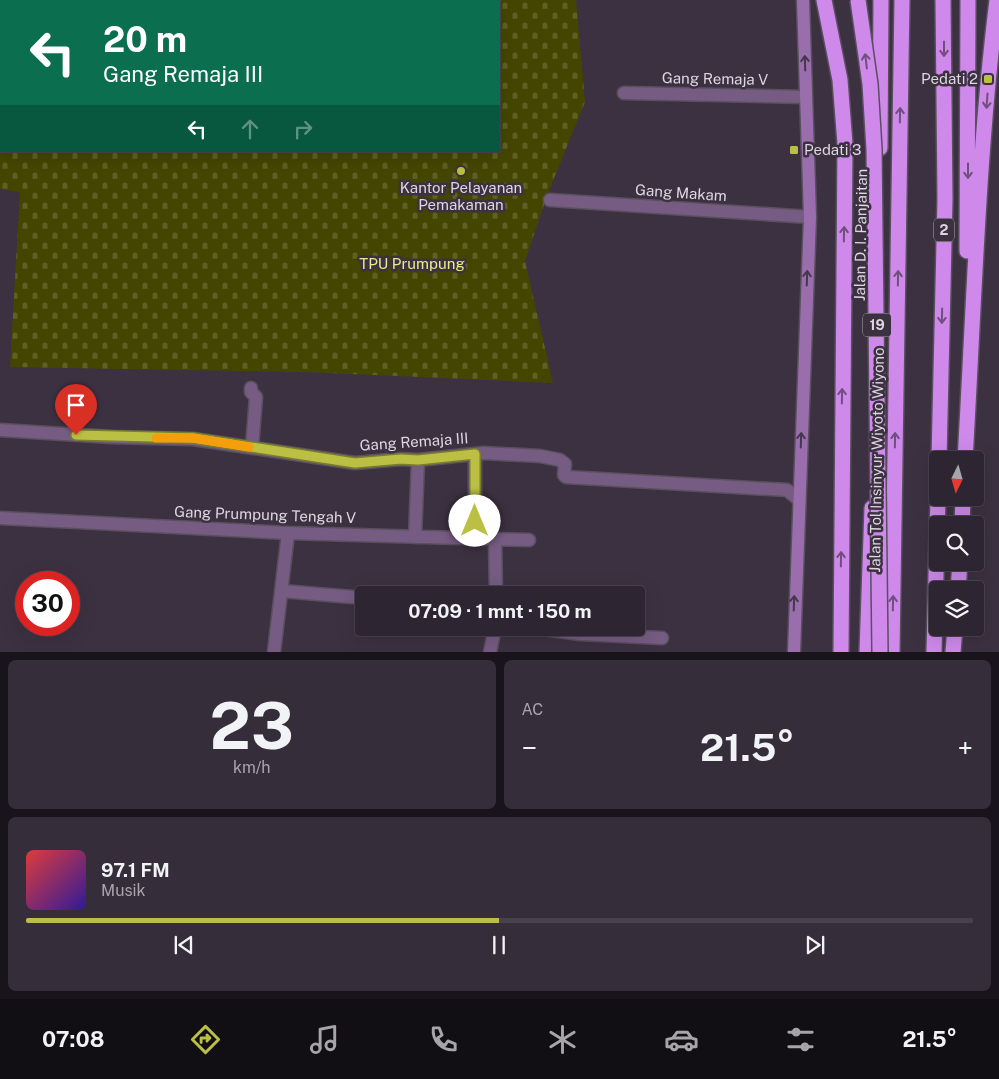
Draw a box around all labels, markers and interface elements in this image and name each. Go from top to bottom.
text: 20 m [103,19,187,60]
icon: left [20,20,85,85]
one-way arrow [939,40,949,56]
one-way arrow [861,53,871,69]
one-way arrow [800,55,809,71]
text: Gang Remaja III [103,61,263,87]
street label: Gang Remaja V [662,69,768,88]
place label: Pedati 2 [921,70,978,87]
marker: Pedati 2 [982,73,994,85]
one-way arrow [982,92,991,108]
one-way arrow [895,108,905,124]
icon: left [183,115,211,143]
icon: ahead [236,115,264,143]
icon: right [289,115,317,143]
place label: Pedati 3 [804,141,861,158]
marker: Pedati 3 [788,144,800,156]
one-way arrow [963,162,973,179]
marker: Kantor Pelayanan Pemakaman [455,165,467,177]
street label: Jalan D. I. Panjaitan [851,169,870,301]
place label: Kantor Pelayanan Pemakaman [400,179,522,213]
street label: Gang Makam [635,181,727,204]
road number: 2 [934,218,954,242]
one-way arrow [839,226,849,242]
park label: TPU Prumpung [359,255,465,272]
one-way arrow [803,270,812,286]
one-way arrow [893,270,902,286]
one-way arrow [937,308,947,324]
road number: 19 [863,314,891,336]
street label: Jalan Tol Insinyur Wiyoto Wiyono [866,347,887,573]
pin [55,384,97,435]
one-way arrow [837,389,847,405]
icon: arrive [62,391,90,419]
street label: Gang Remaja III [359,429,469,454]
one-way arrow [796,433,805,449]
one-way arrow [890,433,900,449]
north arrow [929,451,984,506]
map controls [929,451,984,636]
position arrow [448,494,500,546]
street label: Gang Prumpung Tengah V [174,503,356,526]
button: search [929,516,984,571]
one-way arrow [836,551,845,567]
speed limit sign: 30 [15,571,80,636]
button: layers [929,581,984,636]
one-way arrow [790,595,799,611]
one-way arrow [888,595,898,612]
text: 07:09 · 1 mnt · 150 m [408,600,592,622]
text: 23 [209,687,294,764]
text: AC [522,700,543,719]
text: 21.5° [700,725,794,770]
text: − [522,731,537,764]
text: + [957,731,973,764]
text: km/h [233,758,271,777]
text: 97.1 FM [101,859,170,881]
text: Musik [101,881,146,900]
icon: previous [170,931,198,959]
icon: pause [485,931,513,959]
icon: next [801,931,829,959]
icon: directions [188,1022,223,1057]
icon: music [307,1022,342,1057]
icon: phone [426,1022,461,1057]
icon: climate [545,1022,580,1057]
icon: car [664,1022,699,1057]
icon: filters [783,1022,818,1057]
text: 07:08 [42,1026,104,1052]
text: 21.5° [902,1026,957,1052]

